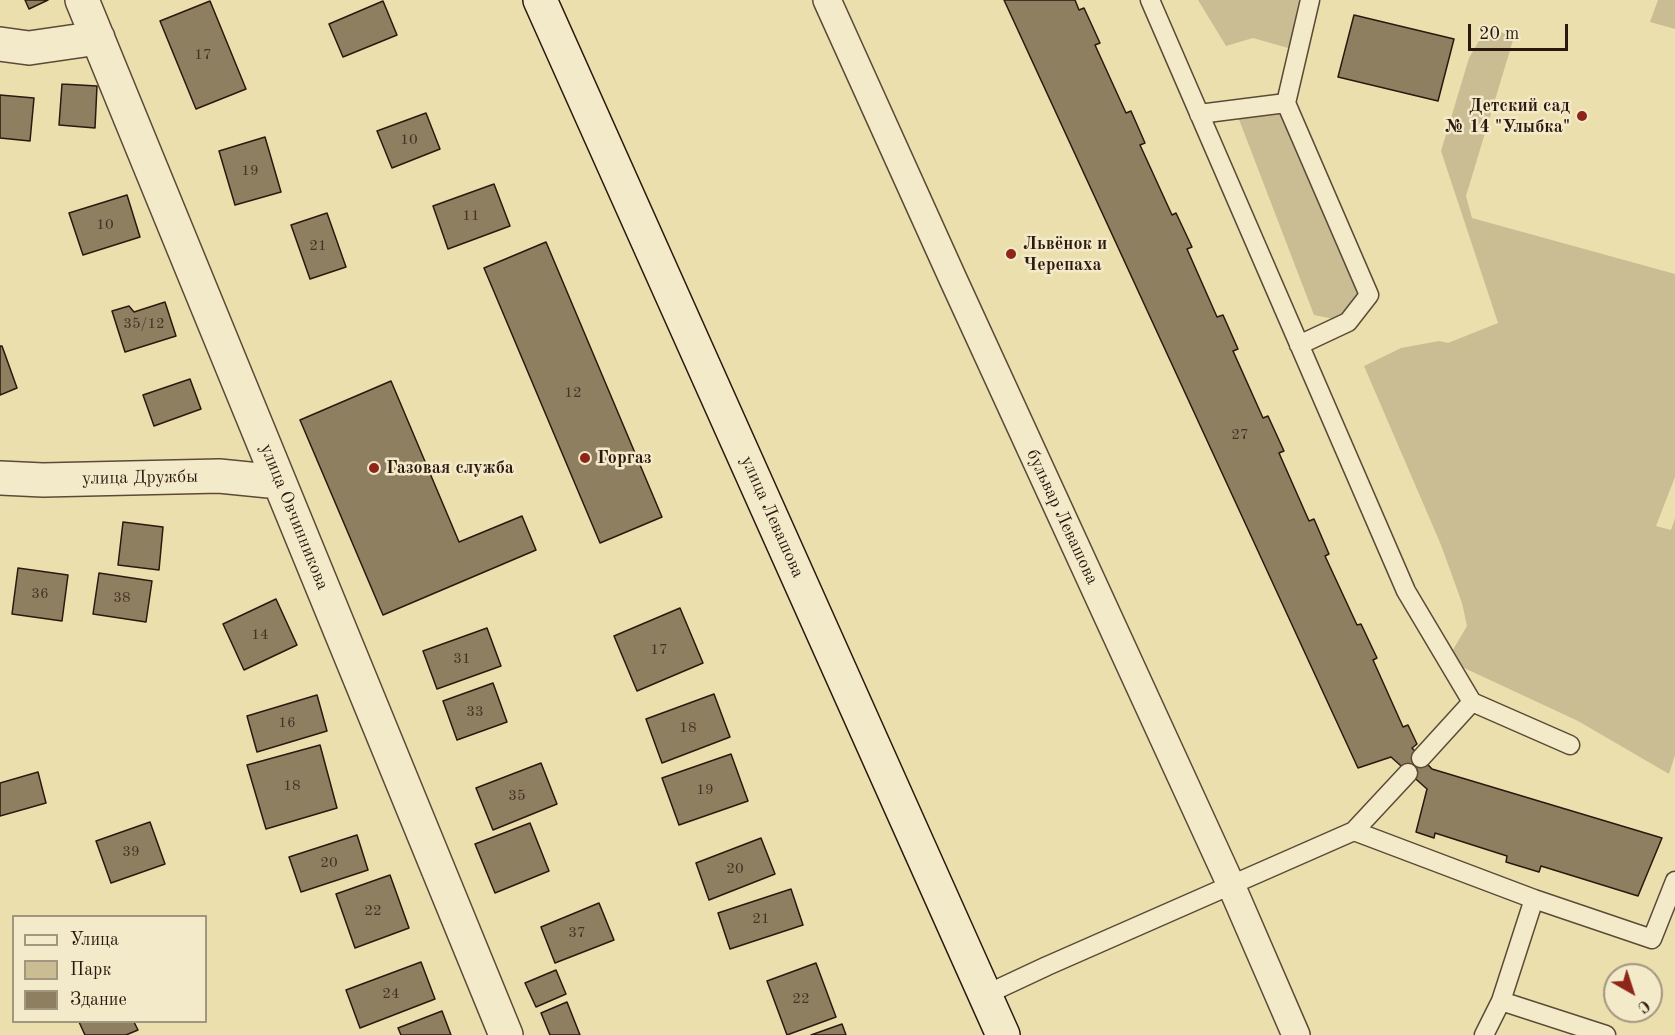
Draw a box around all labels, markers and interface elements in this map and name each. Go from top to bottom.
scale bar [1471,12,1572,50]
text: 20 m [1479,25,1519,43]
house number: 17 [194,46,212,64]
place label: Детский сад № 14 "Улыбка" [1445,95,1570,138]
marker: Детский сад № 14 "Улыбка" [1575,109,1589,123]
house number: 10 [400,131,418,149]
house number: 19 [241,162,259,180]
house number: 11 [462,207,480,225]
house number: 10 [96,216,114,234]
place label: Львёнок и Черепаха [1023,233,1107,276]
house number: 21 [309,237,327,255]
marker: Львёнок и Черепаха [1004,247,1018,261]
house number: 35/12 [123,315,165,333]
house number: 12 [564,384,582,402]
house number: 27 [1231,426,1249,444]
street label: улица Овчинникова [255,441,333,593]
street label: бульвар Левашова [1021,446,1103,588]
place label: Горгаз [597,447,652,469]
marker: Горгаз [578,451,592,465]
street label: улица Левашова [735,453,809,581]
place label: Газовая служба [386,457,514,479]
marker: Газовая служба [367,461,381,475]
street label: улица Дружбы [82,466,198,490]
house number: 36 [31,585,49,603]
house number: 38 [113,589,131,607]
house number: 14 [251,626,269,644]
house number: 17 [650,641,668,659]
house number: 31 [453,650,471,668]
house number: 33 [466,703,484,721]
house number: 16 [278,714,296,732]
house number: 18 [679,719,697,737]
house number: 18 [283,777,301,795]
house number: 19 [696,781,714,799]
house number: 35 [508,787,526,805]
house number: 39 [122,843,140,861]
house number: 20 [320,854,338,872]
house number: 20 [726,860,744,878]
house number: 22 [364,902,382,920]
house number: 21 [752,910,770,928]
legend [12,915,207,1023]
house number: 37 [568,924,586,942]
text: Улица [70,931,119,949]
text: Парк [70,961,111,979]
north arrow [1603,963,1663,1023]
house number: 24 [382,985,400,1003]
house number: 22 [792,990,810,1008]
text: Здание [70,991,127,1009]
text: С [1634,996,1652,1015]

